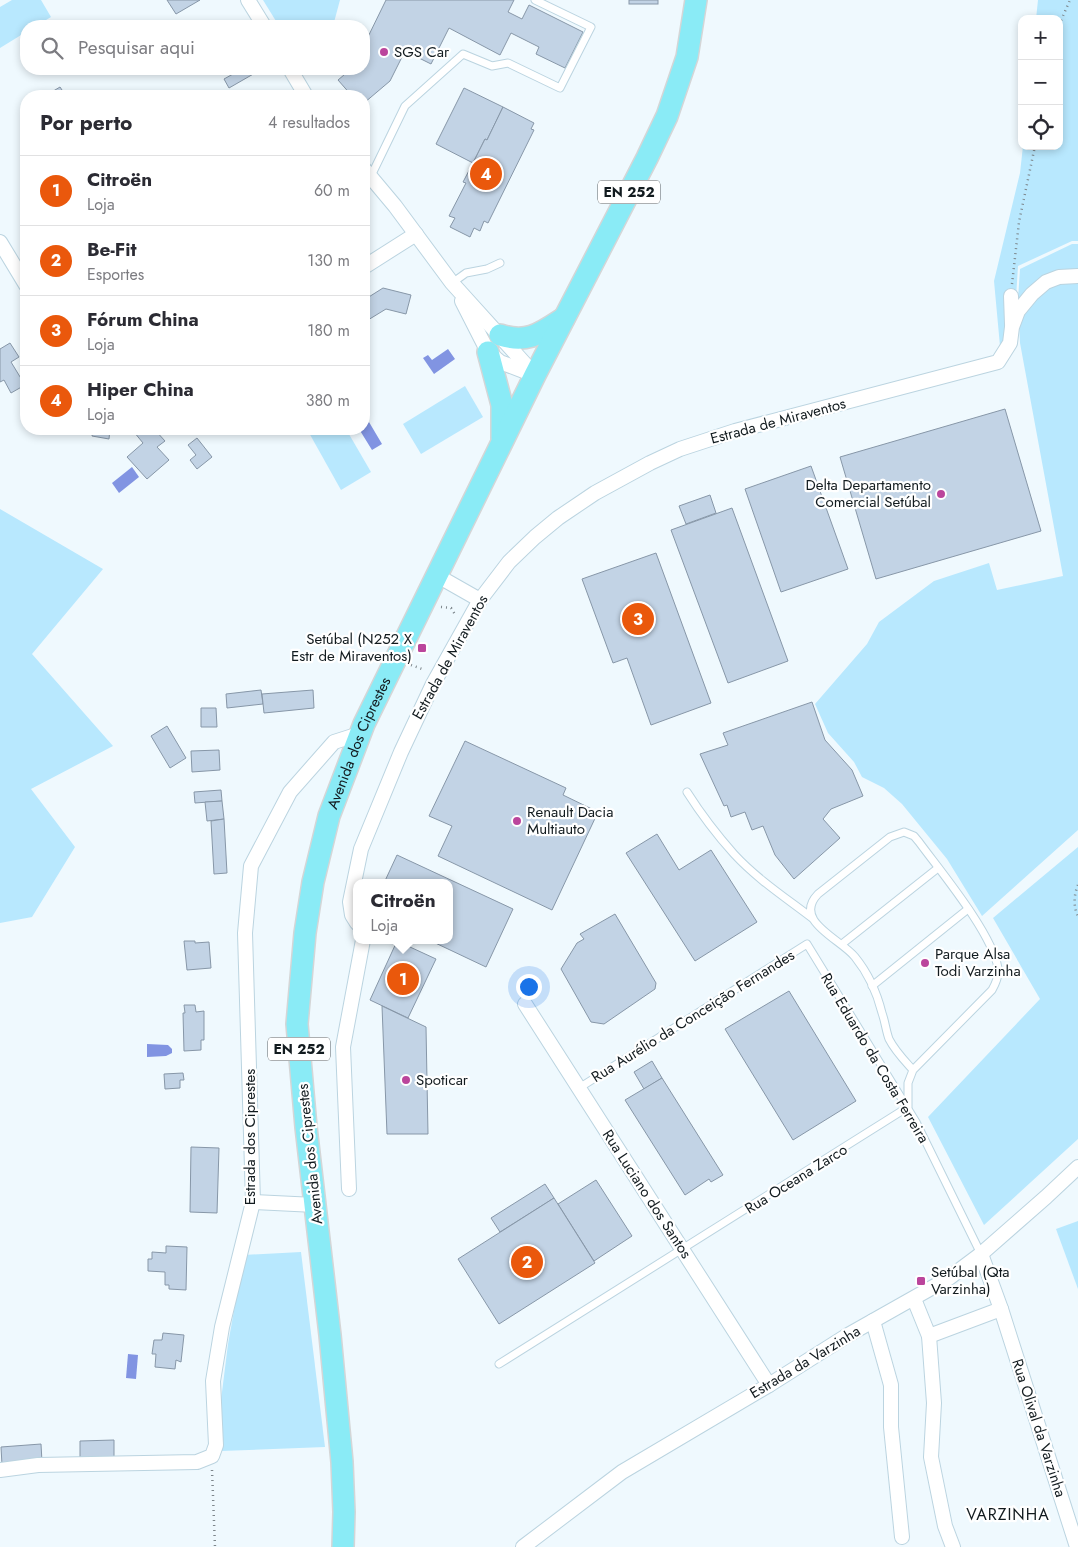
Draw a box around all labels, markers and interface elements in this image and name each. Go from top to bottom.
map controls [1018,15,1063,150]
button: + [1018,15,1063,60]
search box [20,20,370,75]
icon: search [38,34,66,62]
text: Pesquisar aqui [78,34,195,61]
place label: SGS Car [394,41,450,63]
marker: SGS Car [378,46,390,58]
button: − [1018,60,1063,105]
button: locate [1018,105,1063,150]
text: Por perto [40,108,132,138]
text: 4 resultados [268,111,350,134]
pin: 4 [470,155,502,193]
text: Citroën [87,166,152,193]
text: 1 [52,179,60,202]
text: 60 m [314,179,350,202]
road number: EN 252 [598,180,660,203]
text: Loja [87,193,115,216]
text: Be-Fit [87,236,137,263]
text: 2 [51,249,61,272]
text: 130 m [307,249,350,272]
text: Esportes [87,263,144,286]
text: Fórum China [87,306,199,333]
text: 3 [51,319,61,342]
text: 180 m [307,319,350,342]
text: Loja [87,333,115,356]
text: Hiper China [87,376,194,403]
text: 4 [50,389,62,412]
text: 380 m [306,389,350,412]
street label: Estrada de Miraventos [708,392,848,450]
text: Loja [87,403,115,426]
place label: Delta Departamento Comercial Setúbal [806,474,931,513]
marker: Delta Departamento Comercial Setúbal [935,488,947,500]
street label: Estrada de Miraventos [407,591,493,723]
pin: 3 [622,600,654,638]
place label: Setúbal (N252 X Estr de Miraventos) [291,628,413,667]
marker: Setúbal (N252 X Estr de Miraventos) [416,642,428,654]
street label: Avenida dos Ciprestes [322,673,396,812]
place label: Renault Dacia Multiauto [527,801,613,840]
marker: Renault Dacia Multiauto [511,815,523,827]
popup [353,879,453,944]
text: Citroën [370,887,436,914]
text: Loja [370,914,398,937]
place label: Parque Alsa Todi Varzinha [935,943,1021,982]
street label: Rua Aurélio da Conceição Fernandes [587,944,799,1088]
marker: Parque Alsa Todi Varzinha [919,957,931,969]
pin: 1 [387,960,419,998]
street label: Rua Eduardo da Costa Ferreira [815,969,935,1147]
your location [516,974,542,1000]
road number: EN 252 [268,1038,330,1060]
street label: Estrada dos Ciprestes [239,1069,261,1205]
place label: Spoticar [416,1069,469,1091]
marker: Spoticar [400,1074,412,1086]
street label: Avenida dos Ciprestes [292,1083,328,1225]
street label: Rua Luciano dos Santos [597,1125,697,1263]
street label: Rua Oceana Zarco [740,1139,852,1219]
pin: 2 [511,1243,543,1281]
place label: Setúbal (Qta Varzinha) [931,1261,1009,1300]
marker: Setúbal (Qta Varzinha) [915,1275,927,1287]
street label: Estrada da Varzinha [745,1320,865,1404]
street label: Rua Olival da Varzinha [1006,1356,1072,1500]
district label: VARZINHA [966,1503,1050,1526]

